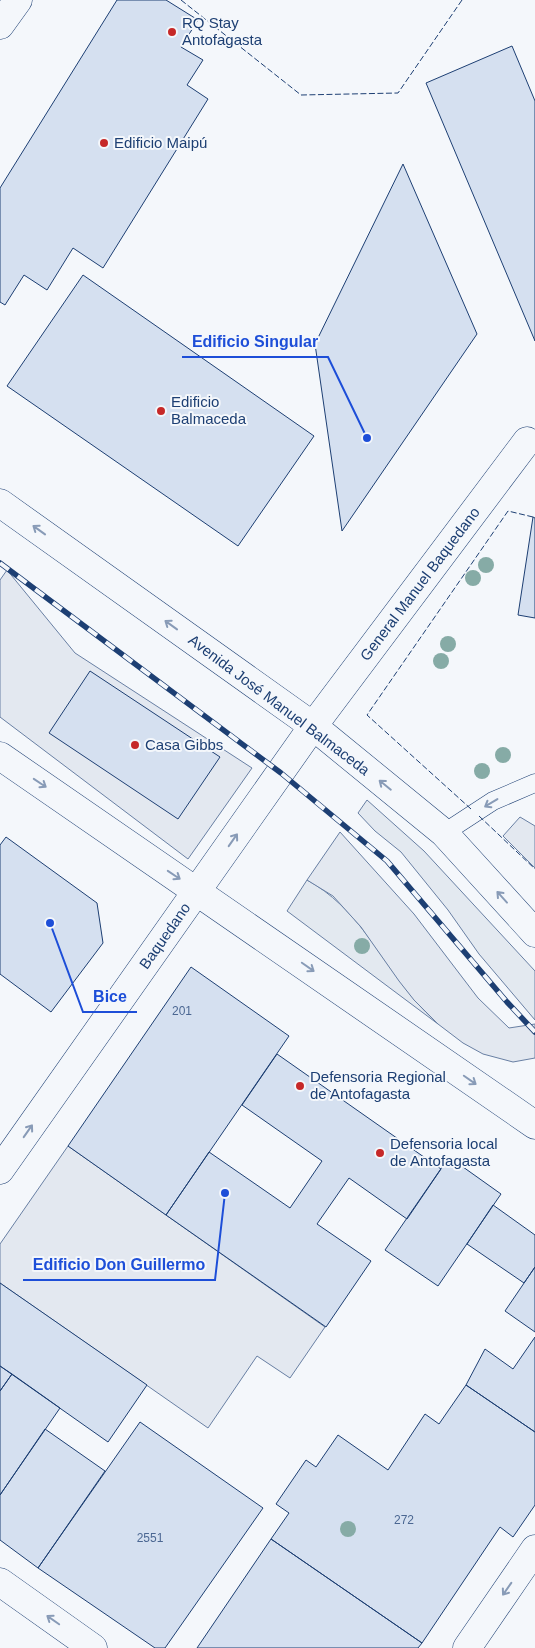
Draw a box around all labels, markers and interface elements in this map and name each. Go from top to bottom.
place label: RQ Stay Antofagasta [182,14,263,48]
marker: RQ Stay Antofagasta [166,26,178,38]
place label: Edificio Maipú [114,134,207,151]
marker: Edificio Maipú [98,137,110,149]
callout: Edificio Singular [182,326,328,357]
text: Edificio Singular [192,333,318,350]
place label: Edificio Balmaceda [171,393,247,427]
marker: Edificio Balmaceda [155,405,167,417]
street label: General Manuel Baquedano [356,504,483,664]
one-way arrow [32,525,46,535]
one-way arrow [164,620,178,630]
street label: Avenida José Manuel Balmaceda [185,631,374,779]
place label: Casa Gibbs [145,736,223,753]
marker: Casa Gibbs [129,739,141,751]
one-way arrow [33,778,47,788]
one-way arrow [379,779,392,790]
one-way arrow [484,798,498,808]
one-way arrow [228,834,238,848]
one-way arrow [167,870,181,880]
one-way arrow [496,890,508,903]
street label: Baquedano [136,899,194,972]
one-way arrow [301,962,315,972]
callout: Bice [83,981,137,1012]
text: Bice [93,988,127,1005]
house number: 201 [172,1004,192,1018]
place label: Defensoria Regional de Antofagasta [310,1068,446,1102]
one-way arrow [463,1075,477,1085]
marker: Defensoria Regional de Antofagasta [294,1080,306,1092]
one-way arrow [23,1124,33,1138]
place label: Defensoria local de Antofagasta [390,1135,498,1169]
marker: Defensoria local de Antofagasta [374,1147,386,1159]
callout: Edificio Don Guillermo [23,1249,215,1280]
text: Edificio Don Guillermo [33,1256,205,1273]
house number: 272 [394,1513,414,1527]
house number: 2551 [137,1531,164,1545]
one-way arrow [502,1582,512,1596]
one-way arrow [46,1615,60,1625]

